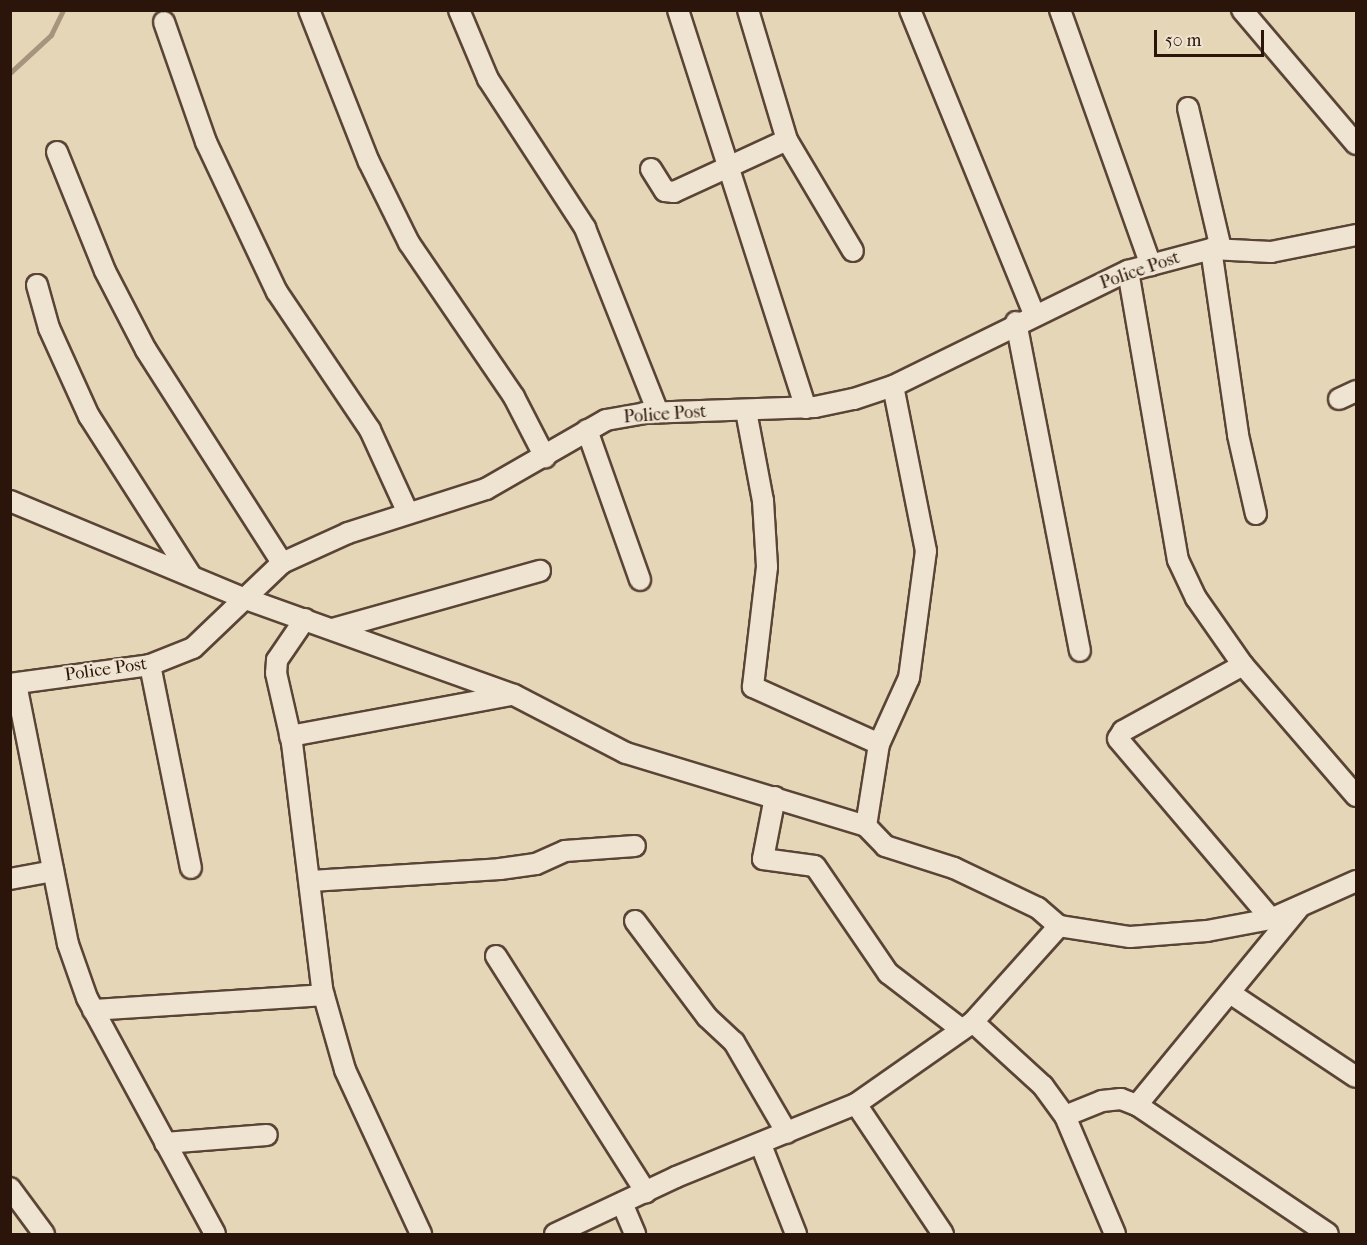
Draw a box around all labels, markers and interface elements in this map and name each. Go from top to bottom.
scale bar [1157,18,1266,56]
text: 50 m [1165,30,1201,51]
street label: Police Post [1097,247,1183,295]
street label: Police Post [623,401,707,429]
street label: Police Post [63,654,149,686]

